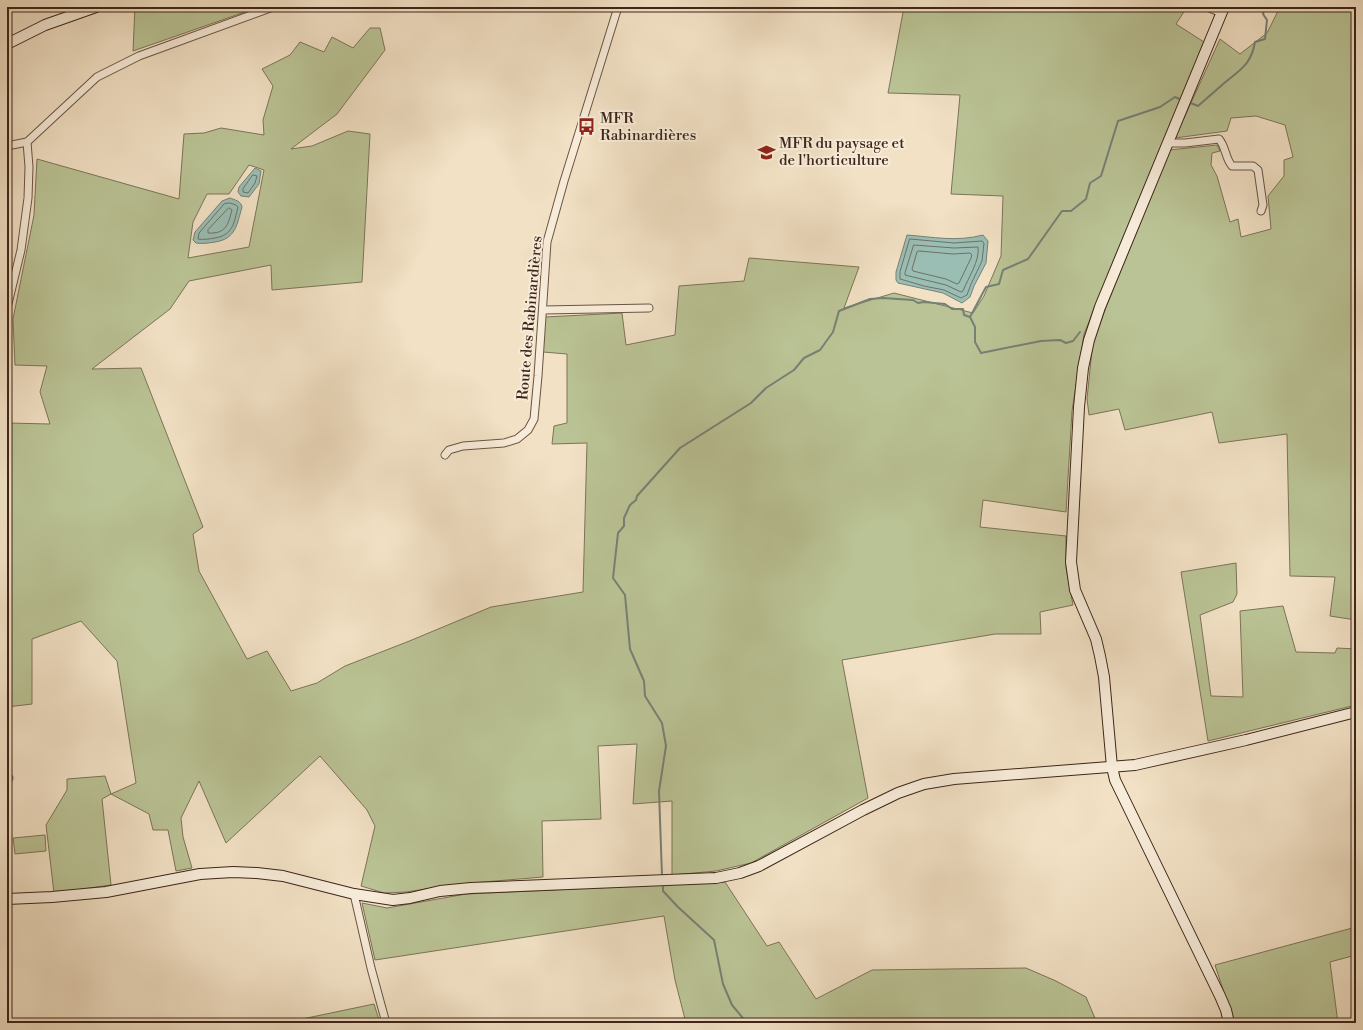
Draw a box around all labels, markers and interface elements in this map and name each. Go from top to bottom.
place label: MFR Rabinardières [600,109,696,145]
bus stop icon: MFR Rabinardières [577,117,597,137]
place label: MFR du paysage et de l'horticulture [779,134,905,170]
school or university icon: MFR du paysage et de l'horticulture [756,142,776,162]
street label: Route des Rabinardières [513,235,547,401]

